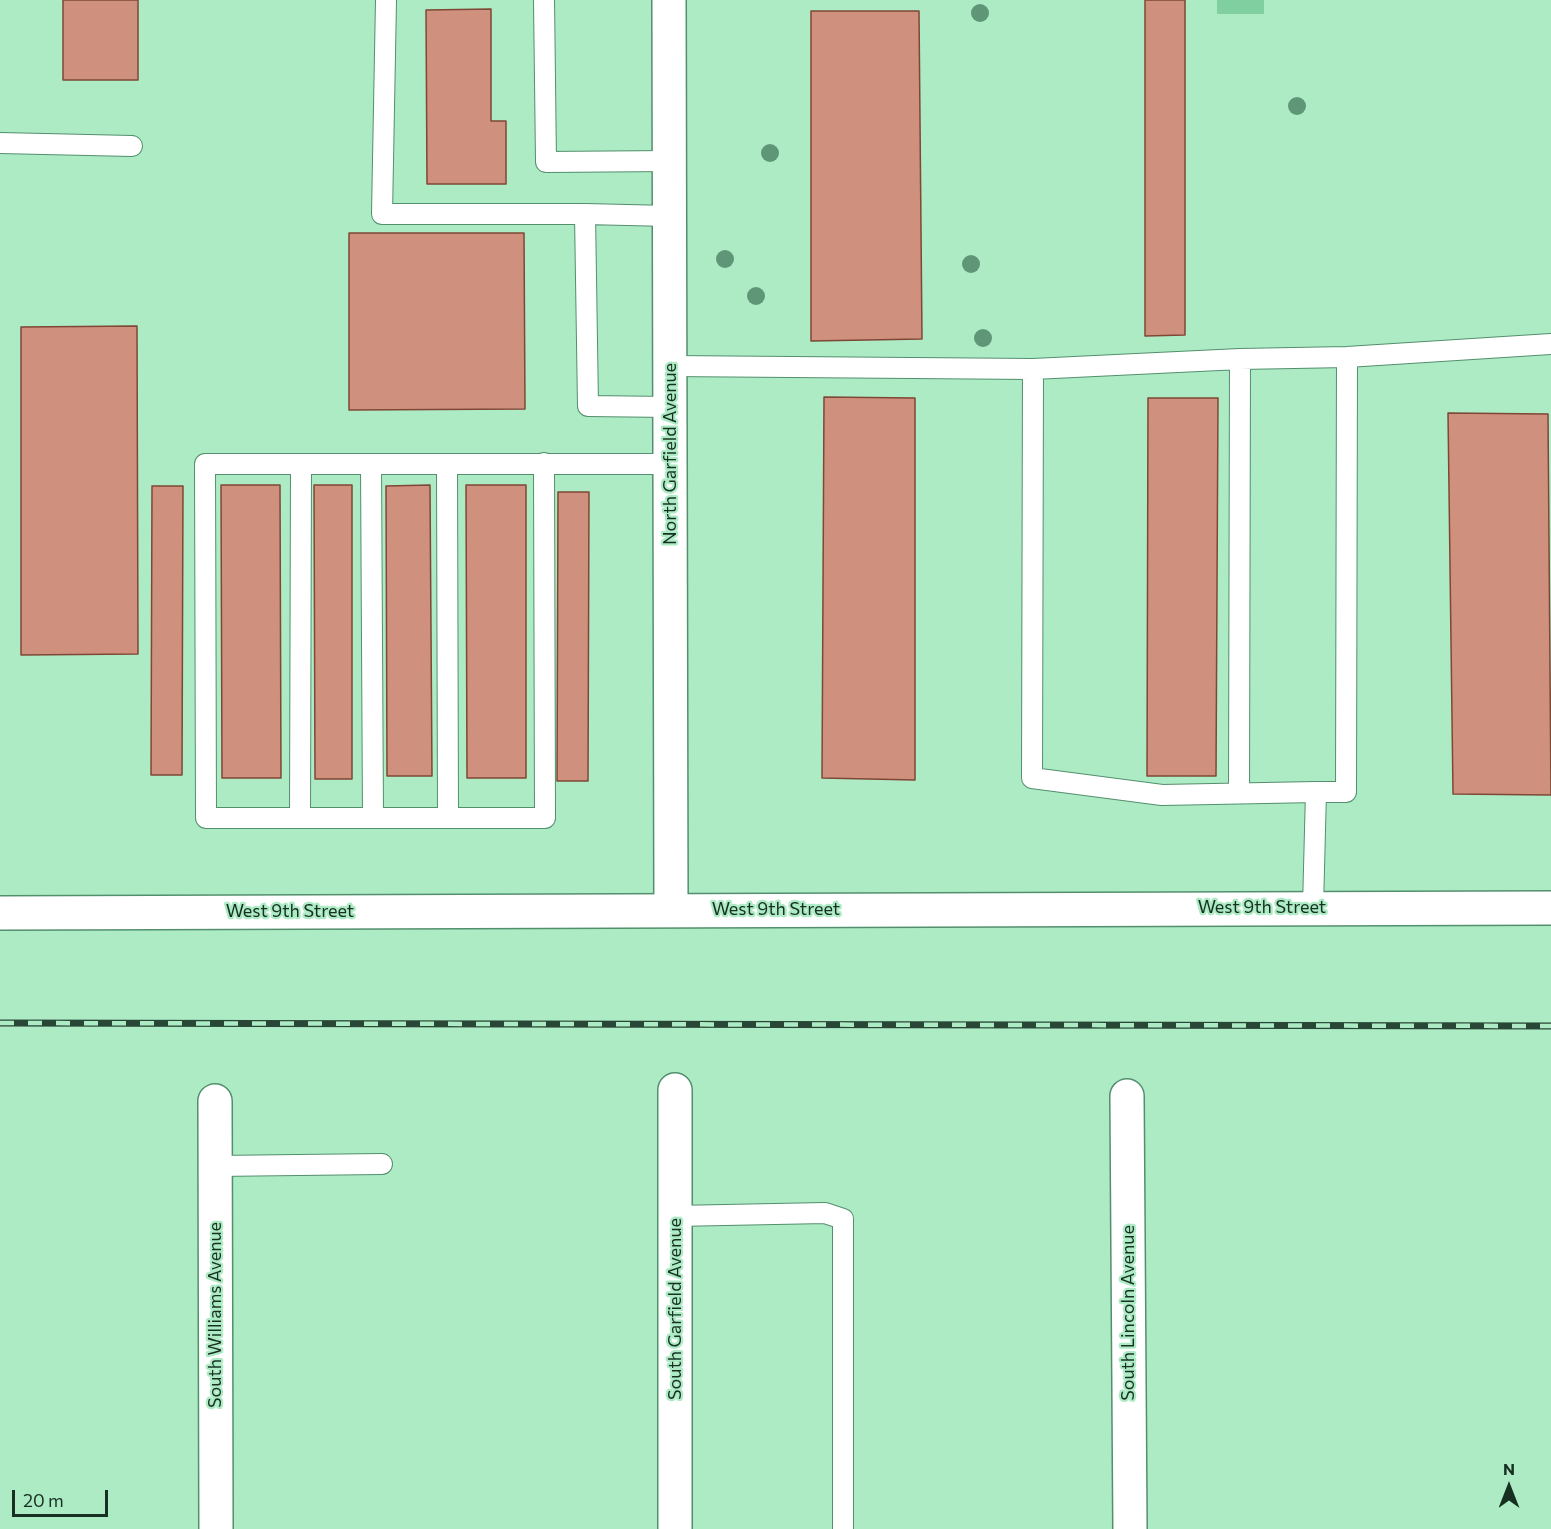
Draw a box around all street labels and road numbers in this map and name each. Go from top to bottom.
street label: North Garfield Avenue [659,363,681,545]
street label: West 9th Street [1198,896,1326,918]
street label: West 9th Street [712,898,840,920]
street label: West 9th Street [226,900,354,922]
street label: South Garfield Avenue [664,1218,686,1400]
street label: South Williams Avenue [204,1222,226,1408]
street label: South Lincoln Avenue [1117,1225,1139,1401]

